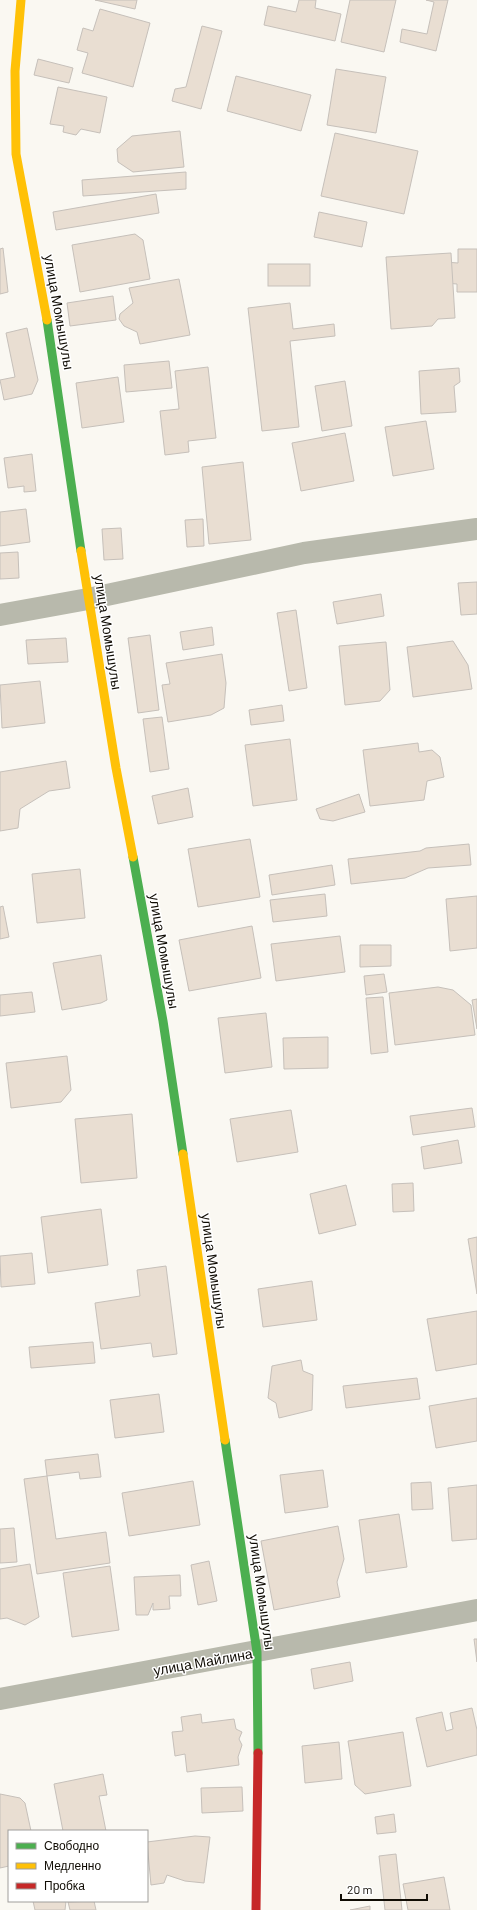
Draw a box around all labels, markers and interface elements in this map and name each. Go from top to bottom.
street label: улица Момышулы [41,253,78,371]
street label: улица Момышулы [91,573,126,691]
street label: улица Момышулы [146,892,183,1010]
street label: улица Момышулы [198,1212,231,1330]
street label: улица Момышулы [246,1533,279,1651]
street label: улица Майлина [152,1644,254,1679]
legend [8,1830,148,1902]
text: Свободно [44,1838,99,1853]
text: Медленно [44,1858,101,1873]
scale bar [341,1876,427,1902]
text: Пробка [44,1878,85,1893]
text: 20 m [347,1882,373,1896]

